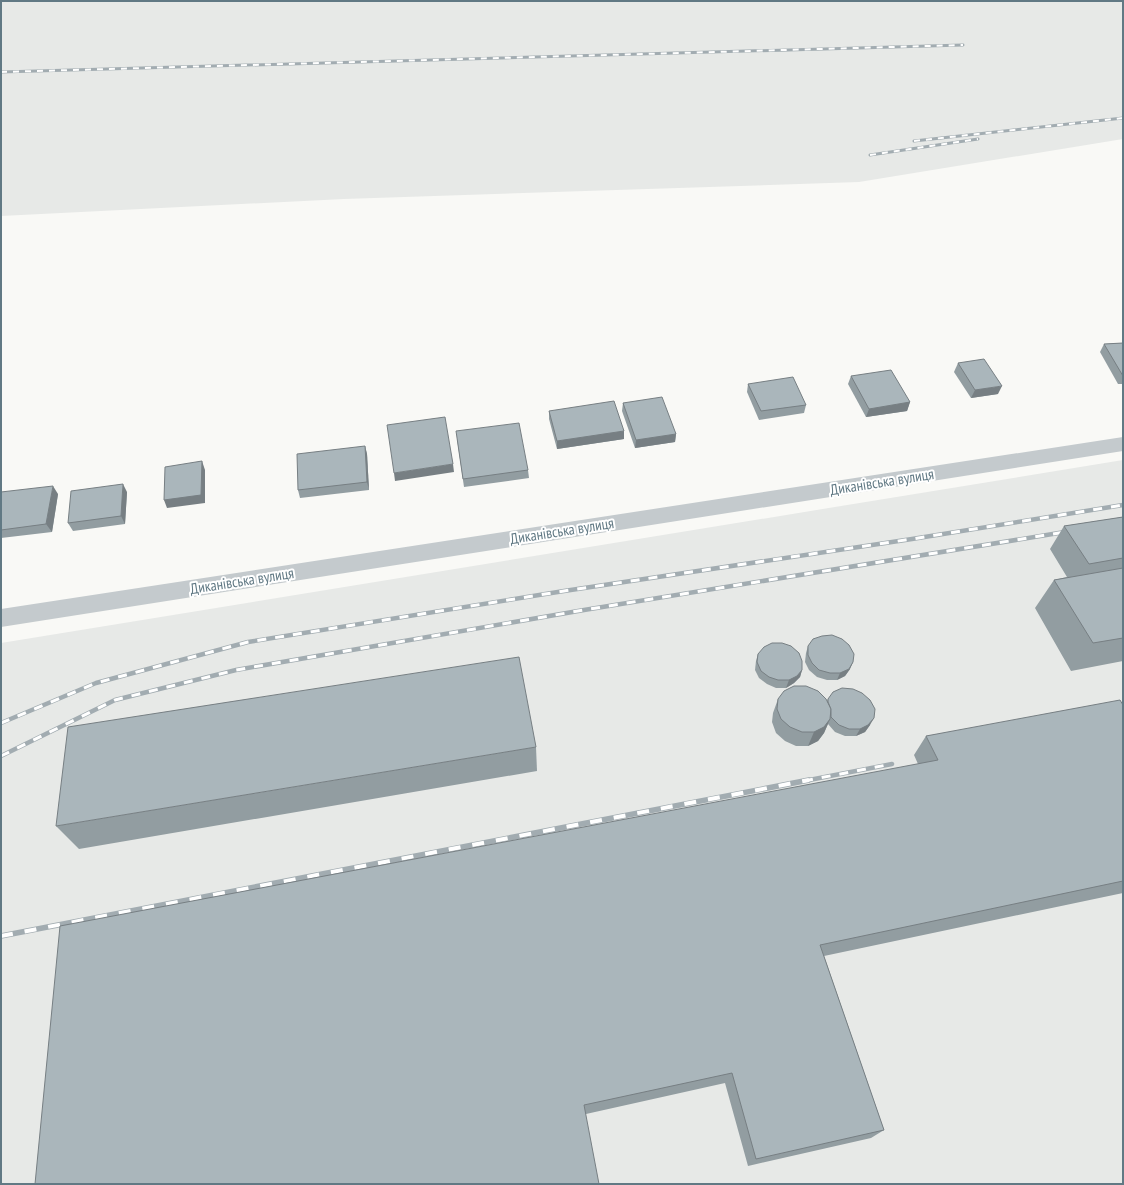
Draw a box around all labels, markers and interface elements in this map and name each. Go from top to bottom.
street label: Диканівська вулиця [829,464,935,499]
street label: Диканівська вулиця [509,513,615,548]
street label: Диканівська вулиця [189,563,295,598]

